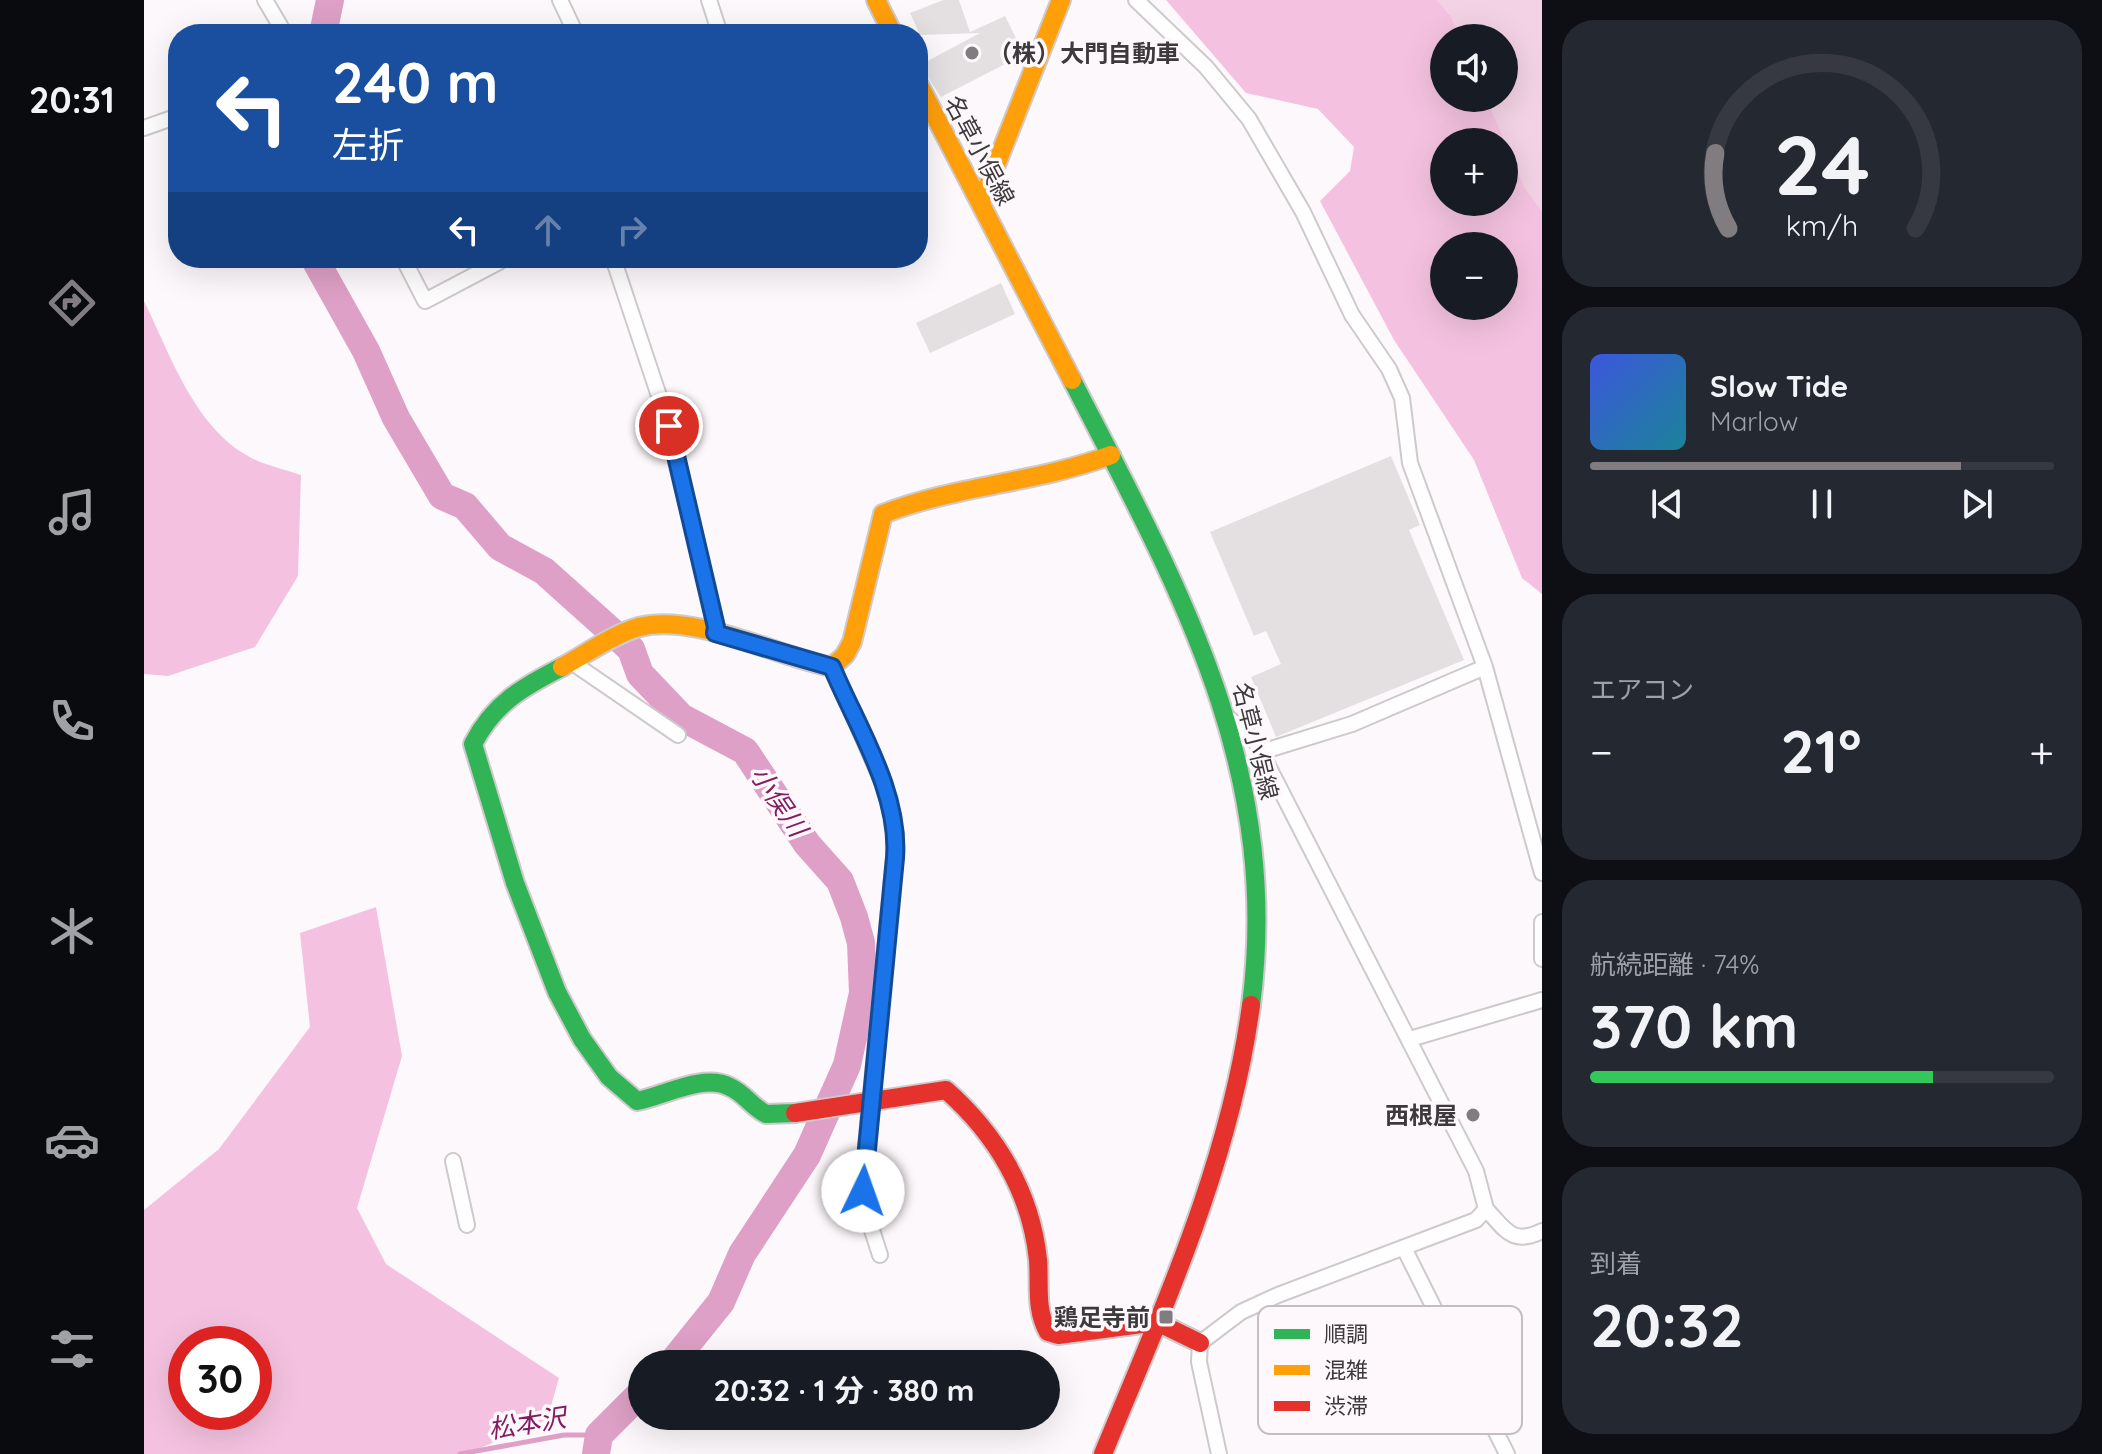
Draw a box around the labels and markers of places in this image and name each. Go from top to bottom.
place label: （株）大門自動車 [988,38,1180,68]
marker: （株）大門自動車 [963,44,981,62]
pin [635,392,703,460]
place label: 西根屋 [1385,1100,1457,1130]
marker: 西根屋 [1464,1106,1482,1124]
place label: 鶏足寺前 [1054,1302,1150,1332]
marker: 鶏足寺前 [1157,1308,1175,1326]

